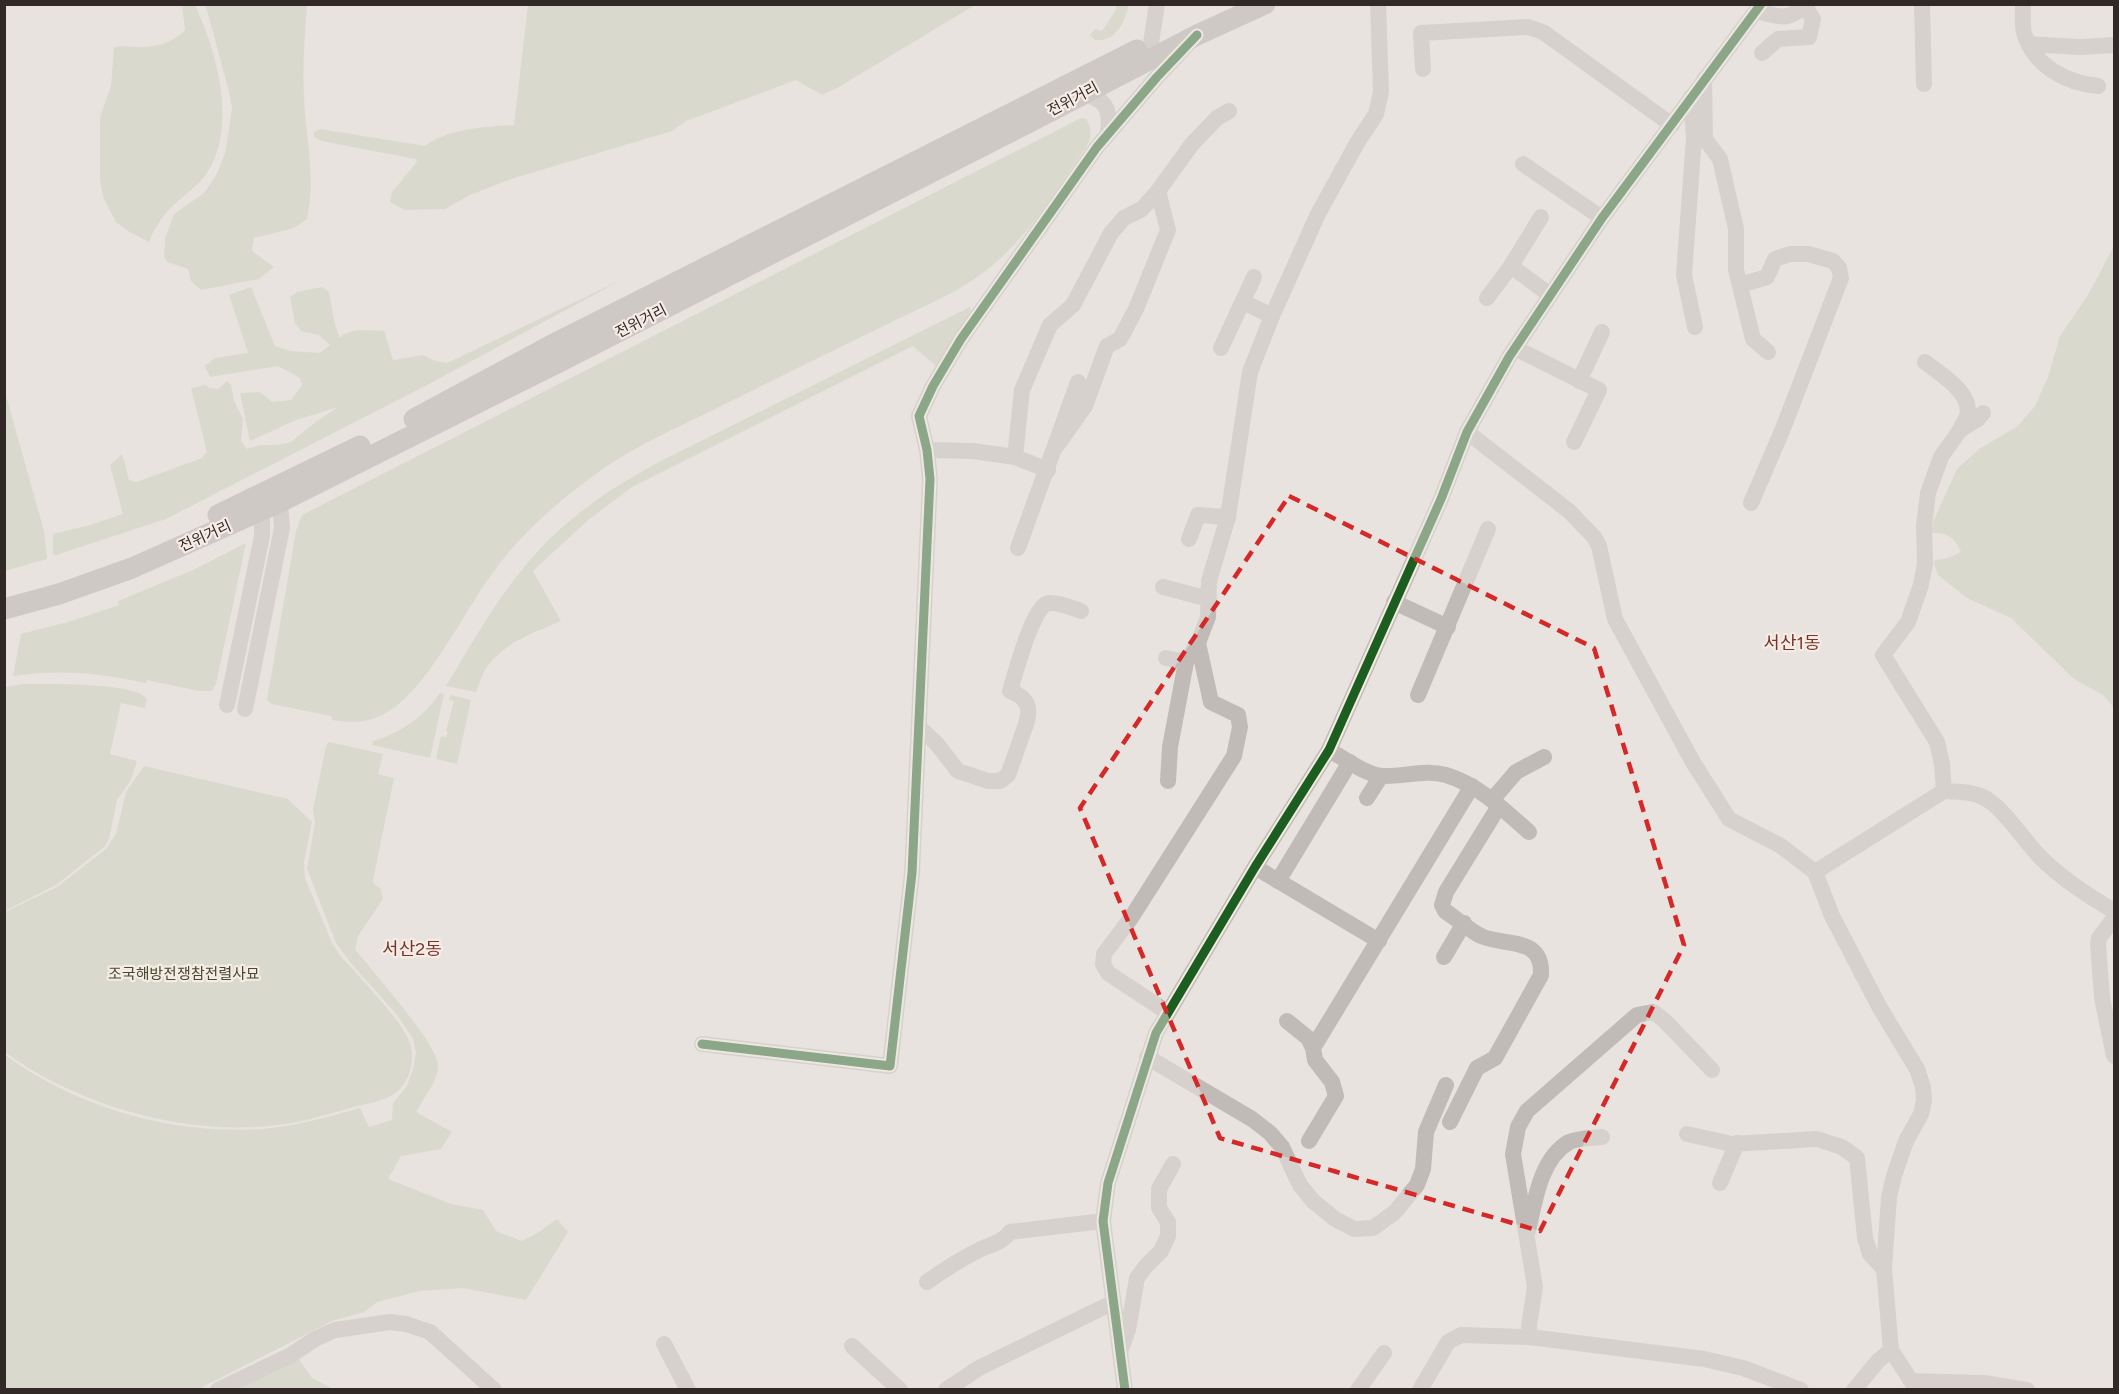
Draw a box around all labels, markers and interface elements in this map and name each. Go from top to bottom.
street label: 전위거리 [1044,78,1102,120]
street label: 전위거리 [612,300,670,342]
street label: 전위거리 [176,517,234,555]
district label: 서산1동 [1763,632,1821,654]
district label: 서산2동 [382,938,442,960]
park label: 조국해방전쟁참전렬사묘 [108,965,260,983]

